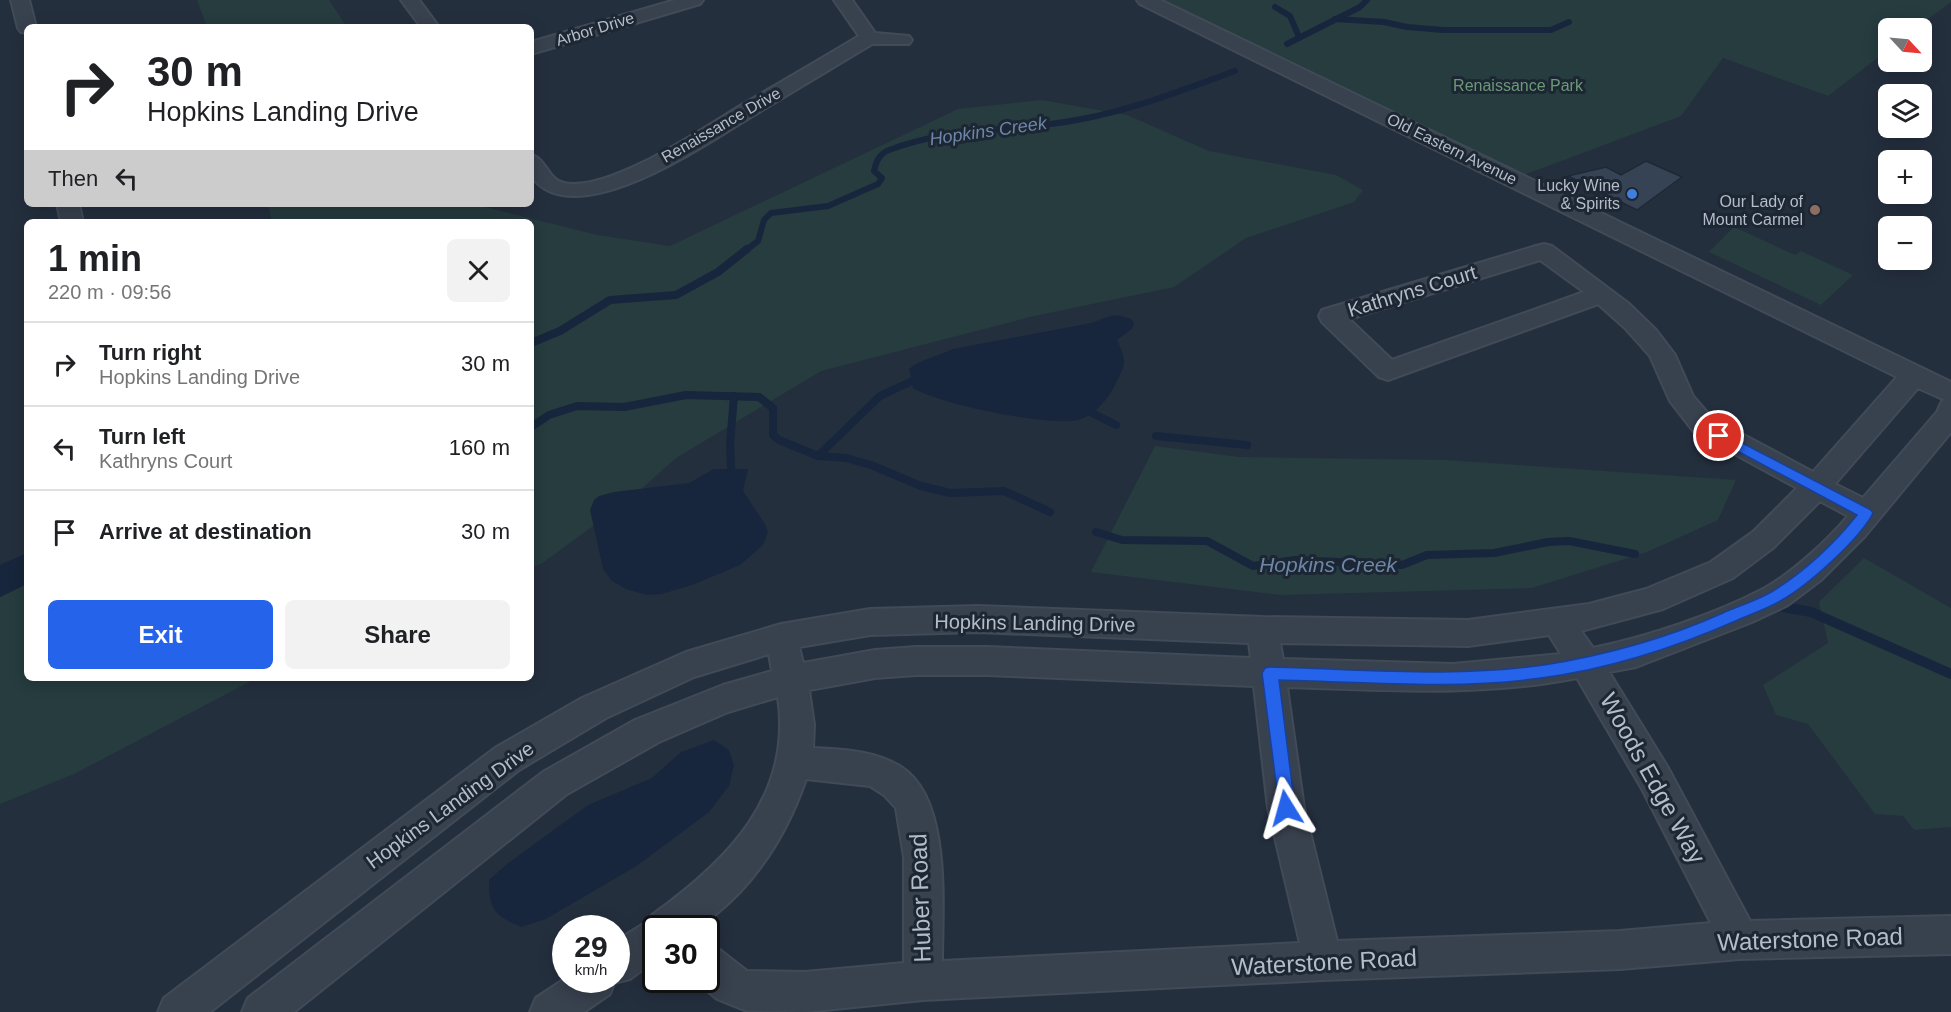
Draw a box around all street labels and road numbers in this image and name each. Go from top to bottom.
street label: Arbor Drive [554,9,636,49]
street label: Renaissance Drive [659,84,783,166]
street label: Old Eastern Avenue [1384,110,1520,188]
street label: Kathryns Court [1345,261,1479,321]
street label: Hopkins Landing Drive [934,610,1136,636]
street label: Woods Edge Way [1595,688,1711,868]
street label: Hopkins Landing Drive [362,737,538,873]
street label: Huber Road [904,833,936,963]
street label: Waterstone Road [1717,922,1903,956]
street label: Waterstone Road [1230,944,1418,980]

